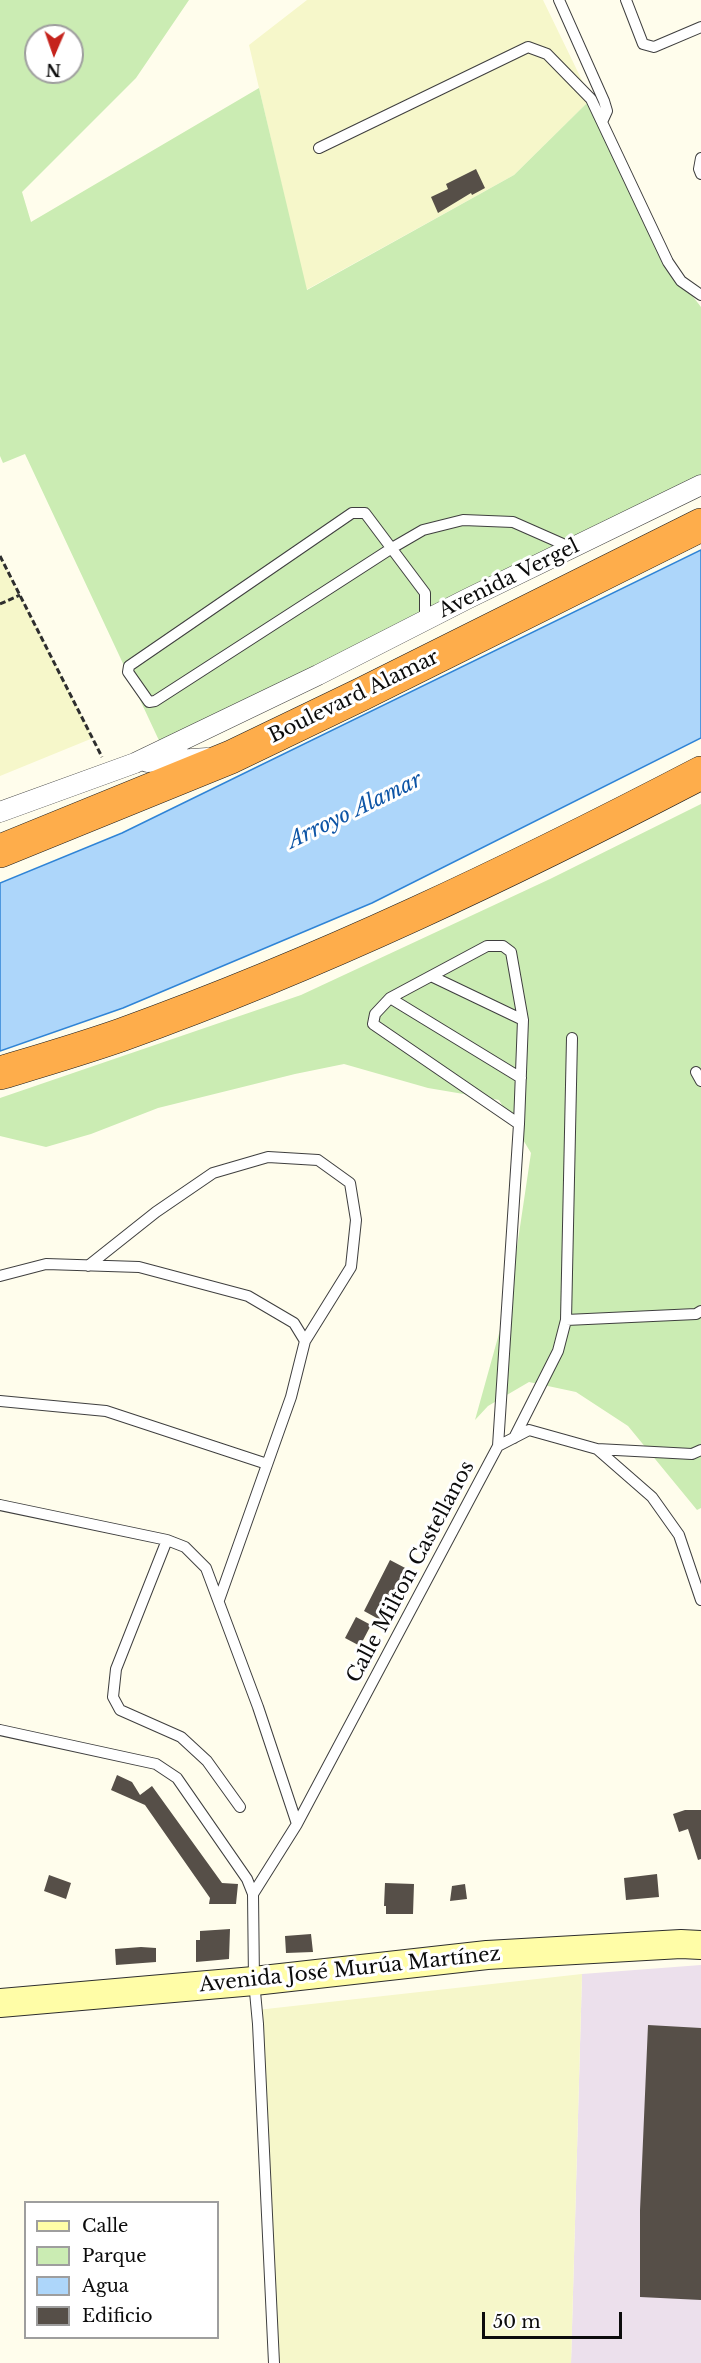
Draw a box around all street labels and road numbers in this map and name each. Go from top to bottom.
street label: Avenida Vergel [435,535,583,623]
street label: Boulevard Alamar [265,645,443,749]
street label: Calle Milton Castellanos [342,1457,480,1687]
street label: Avenida José Murúa Martínez [198,1942,502,1998]

